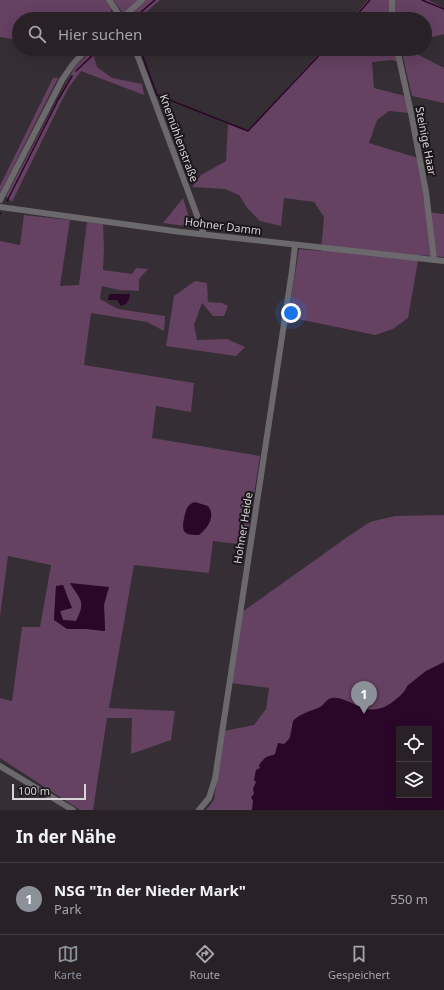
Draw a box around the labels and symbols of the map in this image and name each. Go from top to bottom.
street label: Knemühlenstraße [157,92,202,184]
street label: Steinige Haar [412,105,441,177]
street label: Hohner Damm [184,213,262,238]
your location [281,303,301,323]
street label: Hohner Heide [229,491,256,565]
pin: 1 [351,681,377,714]
scale bar [12,782,86,801]

